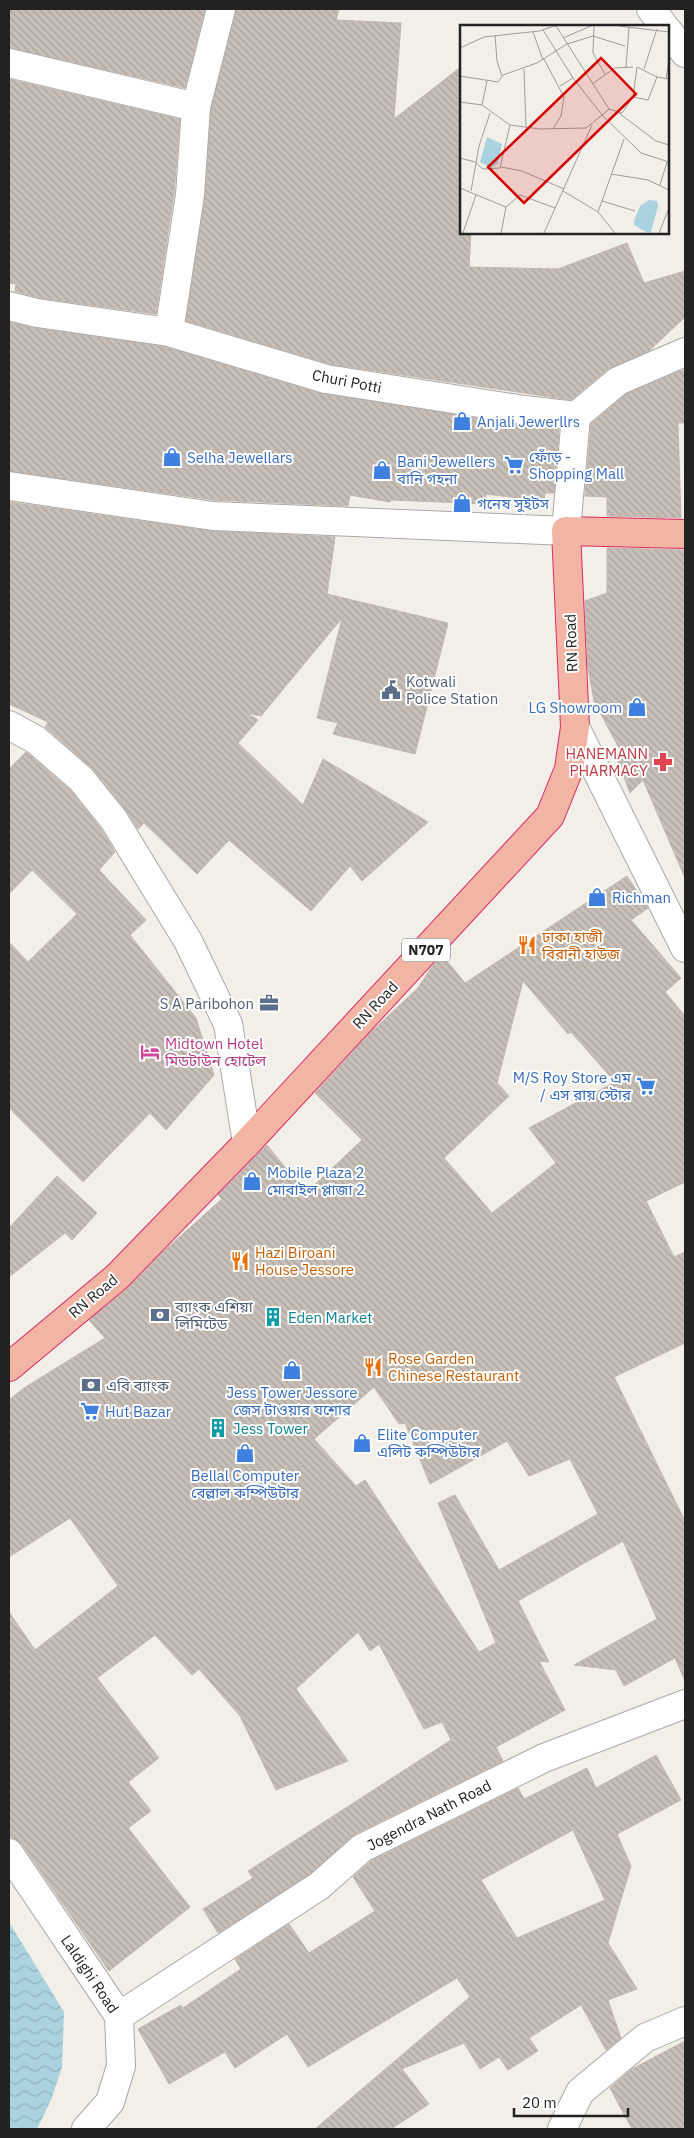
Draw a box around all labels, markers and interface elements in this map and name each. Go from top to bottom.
inset map [460,25,669,234]
street label: Churi Potti [311,365,383,397]
shop icon: Anjali Jewerllrs [451,410,473,432]
place label: Anjali Jewerllrs [477,412,580,431]
shop icon: Selha Jewellars [161,446,183,468]
place label: ফোঁড় - Shopping Mall [529,447,624,483]
place label: Selha Jewellars [187,448,293,467]
place label: Bani Jewellers বানি গহনা [396,452,495,488]
supermarket icon: ফোঁড় - Shopping Mall [503,454,525,476]
shop icon: Bani Jewellers বানি গহনা [371,459,393,481]
shop icon: গনেষ সুইটস [451,492,473,514]
place label: গনেষ সুইটস [477,494,550,513]
street label: RN Road [560,614,582,672]
place label: Kotwali Police Station [406,672,498,708]
public building icon: Kotwali Police Station [380,679,402,701]
shop icon: LG Showroom [626,696,648,718]
place label: LG Showroom [529,698,622,717]
place label: HANEMANN PHARMACY [565,744,648,780]
pharmacy icon: HANEMANN PHARMACY [652,751,674,773]
shop icon: Richman [586,886,608,908]
place label: Richman [612,888,671,907]
place label: ঢাকা হাজী বিরানী হাউজ [541,927,621,963]
restaurant icon: ঢাকা হাজী বিরানী হাউজ [516,934,538,956]
road number: N707 [402,938,450,962]
street label: RN Road [348,977,402,1033]
office icon: S A Paribohon [258,992,280,1014]
place label: S A Paribohon [160,994,254,1013]
place label: Midtown Hotel মিডটাউন হোটেল [164,1034,267,1070]
hotel icon: Midtown Hotel মিডটাউন হোটেল [139,1041,161,1063]
place label: M/S Roy Store এম / এস রায় স্টোর [513,1068,632,1104]
supermarket icon: M/S Roy Store এম / এস রায় স্টোর [635,1075,657,1097]
place label: Mobile Plaza 2 মোবাইল প্লাজা 2 [267,1163,365,1199]
shop icon: Mobile Plaza 2 মোবাইল প্লাজা 2 [241,1170,263,1192]
place label: Hazi Biroani House Jessore [255,1243,354,1279]
restaurant icon: Hazi Biroani House Jessore [229,1250,251,1272]
street label: RN Road [65,1270,121,1322]
place label: ব্যাংক এশিয়া লিমিটেড [174,1297,254,1333]
bank icon: ব্যাংক এশিয়া লিমিটেড [149,1304,171,1326]
building icon: Eden Market [262,1306,284,1328]
place label: Eden Market [288,1308,372,1327]
place label: Rose Garden Chinese Restaurant [388,1349,519,1385]
restaurant icon: Rose Garden Chinese Restaurant [362,1356,384,1378]
shop icon: Jess Tower Jessore জেস টাওয়ার যশোর [281,1359,303,1381]
bank icon: এবি ব্যাংক [80,1374,102,1396]
place label: এবি ব্যাংক [106,1376,170,1395]
place label: Jess Tower Jessore জেস টাওয়ার যশোর [226,1383,358,1419]
supermarket icon: Hut Bazar [79,1400,101,1422]
place label: Hut Bazar [105,1402,172,1421]
building icon: Jess Tower [207,1417,229,1439]
place label: Jess Tower [233,1419,309,1438]
place label: Elite Computer এলিট কম্পিউটার [377,1425,481,1461]
shop icon: Elite Computer এলিট কম্পিউটার [351,1432,373,1454]
shop icon: Bellal Computer বেল্লাল কম্পিউটার [234,1442,256,1464]
place label: Bellal Computer বেল্লাল কম্পিউটার [191,1466,300,1502]
street label: Jogendra Nath Road [364,1775,494,1855]
street label: Laldighi Road [57,1931,123,2017]
scale bar [514,2086,628,2118]
text: 20 m [522,2093,557,2112]

